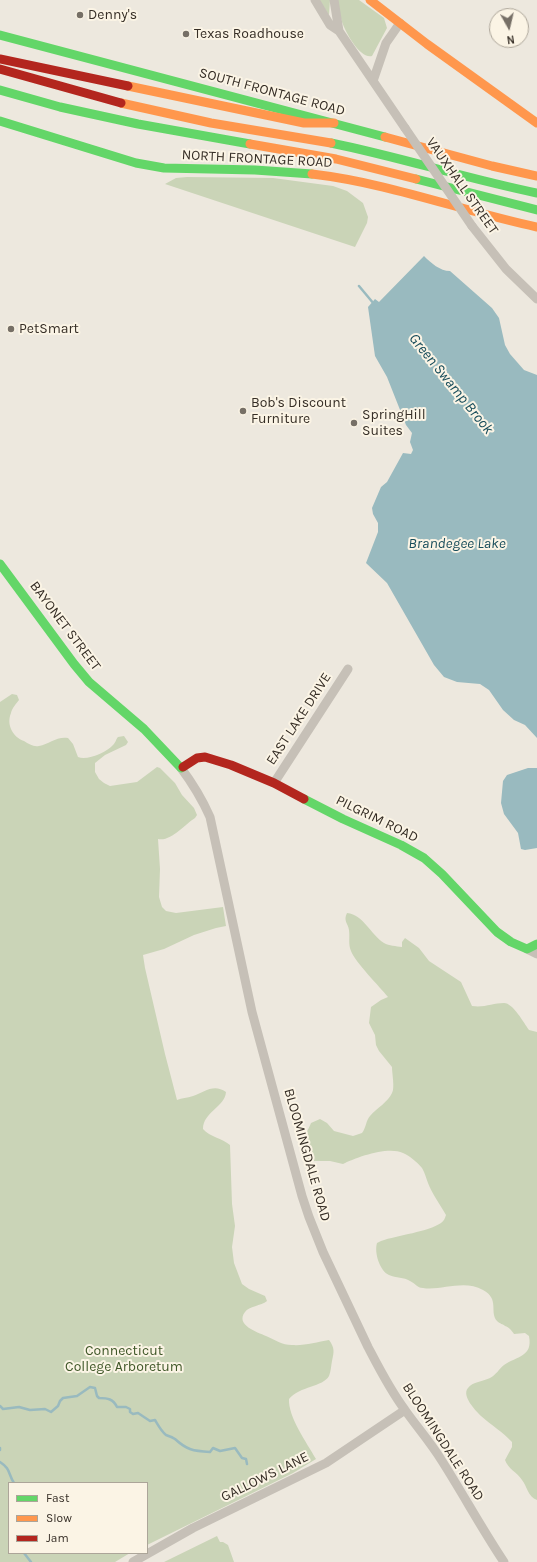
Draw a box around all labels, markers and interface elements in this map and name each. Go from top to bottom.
place label: Denny's [88,7,137,23]
north arrow [489,8,529,48]
marker: Denny's [75,10,85,20]
place label: Texas Roadhouse [194,26,304,42]
marker: Texas Roadhouse [181,29,191,39]
text: N [506,32,515,46]
street label: SOUTH FRONTAGE ROAD [197,64,347,120]
street label: VAUXHALL STREET [422,134,502,238]
street label: NORTH FRONTAGE ROAD [181,147,333,171]
place label: PetSmart [19,321,79,337]
marker: PetSmart [6,324,16,334]
water label: Green Swamp Brook [405,330,497,438]
place label: Bob's Discount Furniture [251,395,346,428]
marker: Bob's Discount Furniture [238,406,248,416]
place label: SpringHill Suites [362,407,426,440]
marker: SpringHill Suites [349,418,359,428]
water label: Brandegee Lake [408,535,506,553]
street label: BAYONET STREET [26,578,104,674]
street label: EAST LAKE DRIVE [263,670,335,768]
street label: PILGRIM ROAD [333,792,421,846]
street label: BLOOMINGDALE ROAD [280,1087,334,1223]
park label: Connecticut College Arboretum [65,1343,183,1376]
street label: BLOOMINGDALE ROAD [398,1380,488,1504]
street label: GALLOWS LANE [218,1449,312,1505]
legend [8,1482,148,1554]
text: Fast [46,1491,69,1505]
text: Slow [46,1511,72,1525]
text: Jam [46,1531,69,1545]

